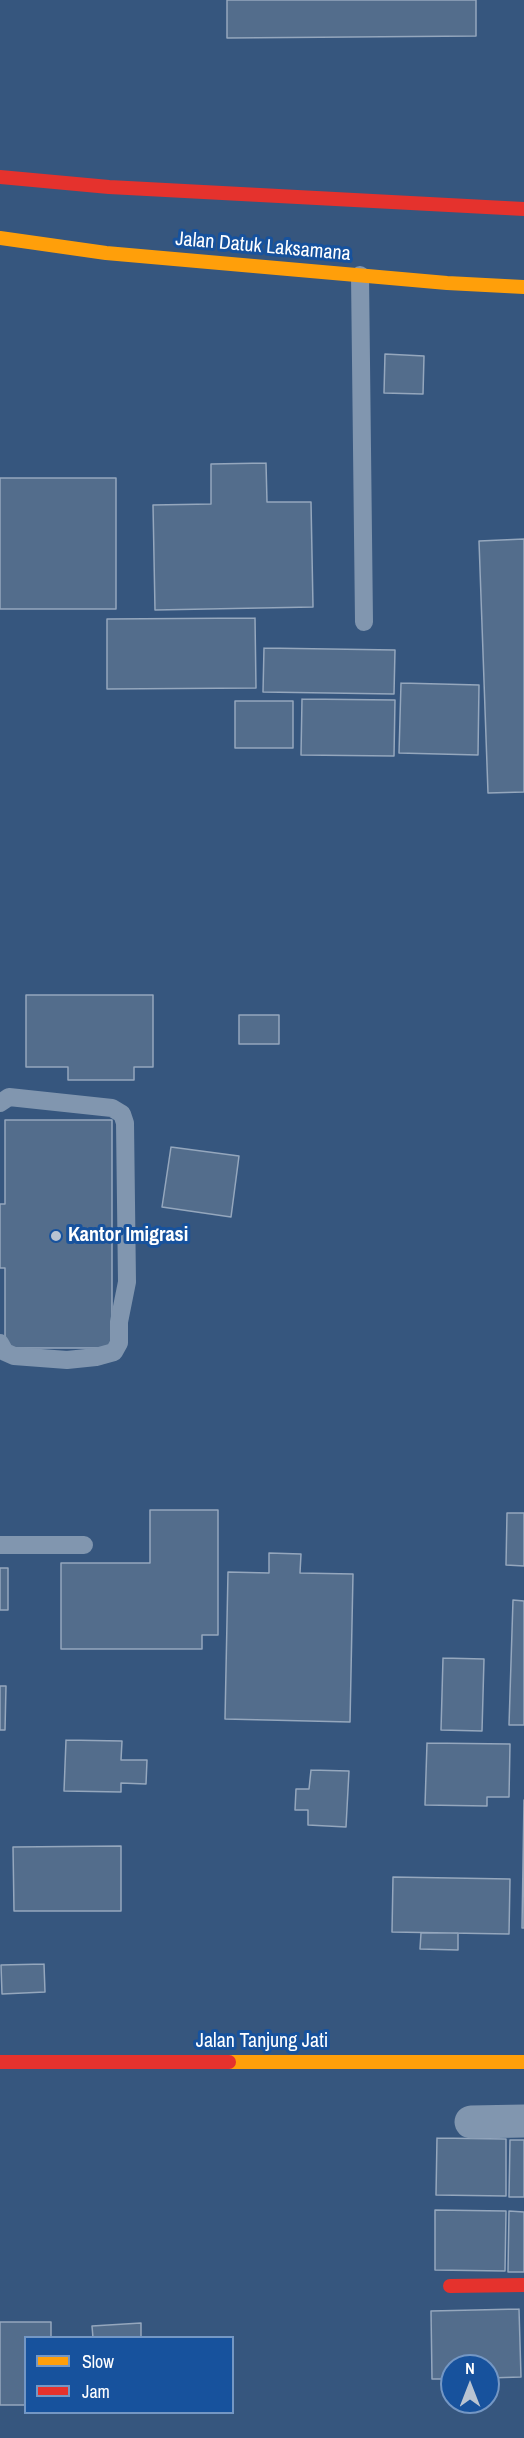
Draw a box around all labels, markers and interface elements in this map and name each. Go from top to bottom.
street label: Jalan Datuk Laksamana [174,227,352,267]
place label: Kantor Imigrasi [68,1224,188,1248]
marker: Kantor Imigrasi [49,1229,63,1243]
street label: Jalan Tanjung Jati [196,2030,328,2054]
legend [24,2336,234,2414]
text: Slow [82,2349,114,2374]
north arrow [440,2354,500,2414]
text: N [465,2357,475,2379]
text: Jam [82,2379,110,2404]

